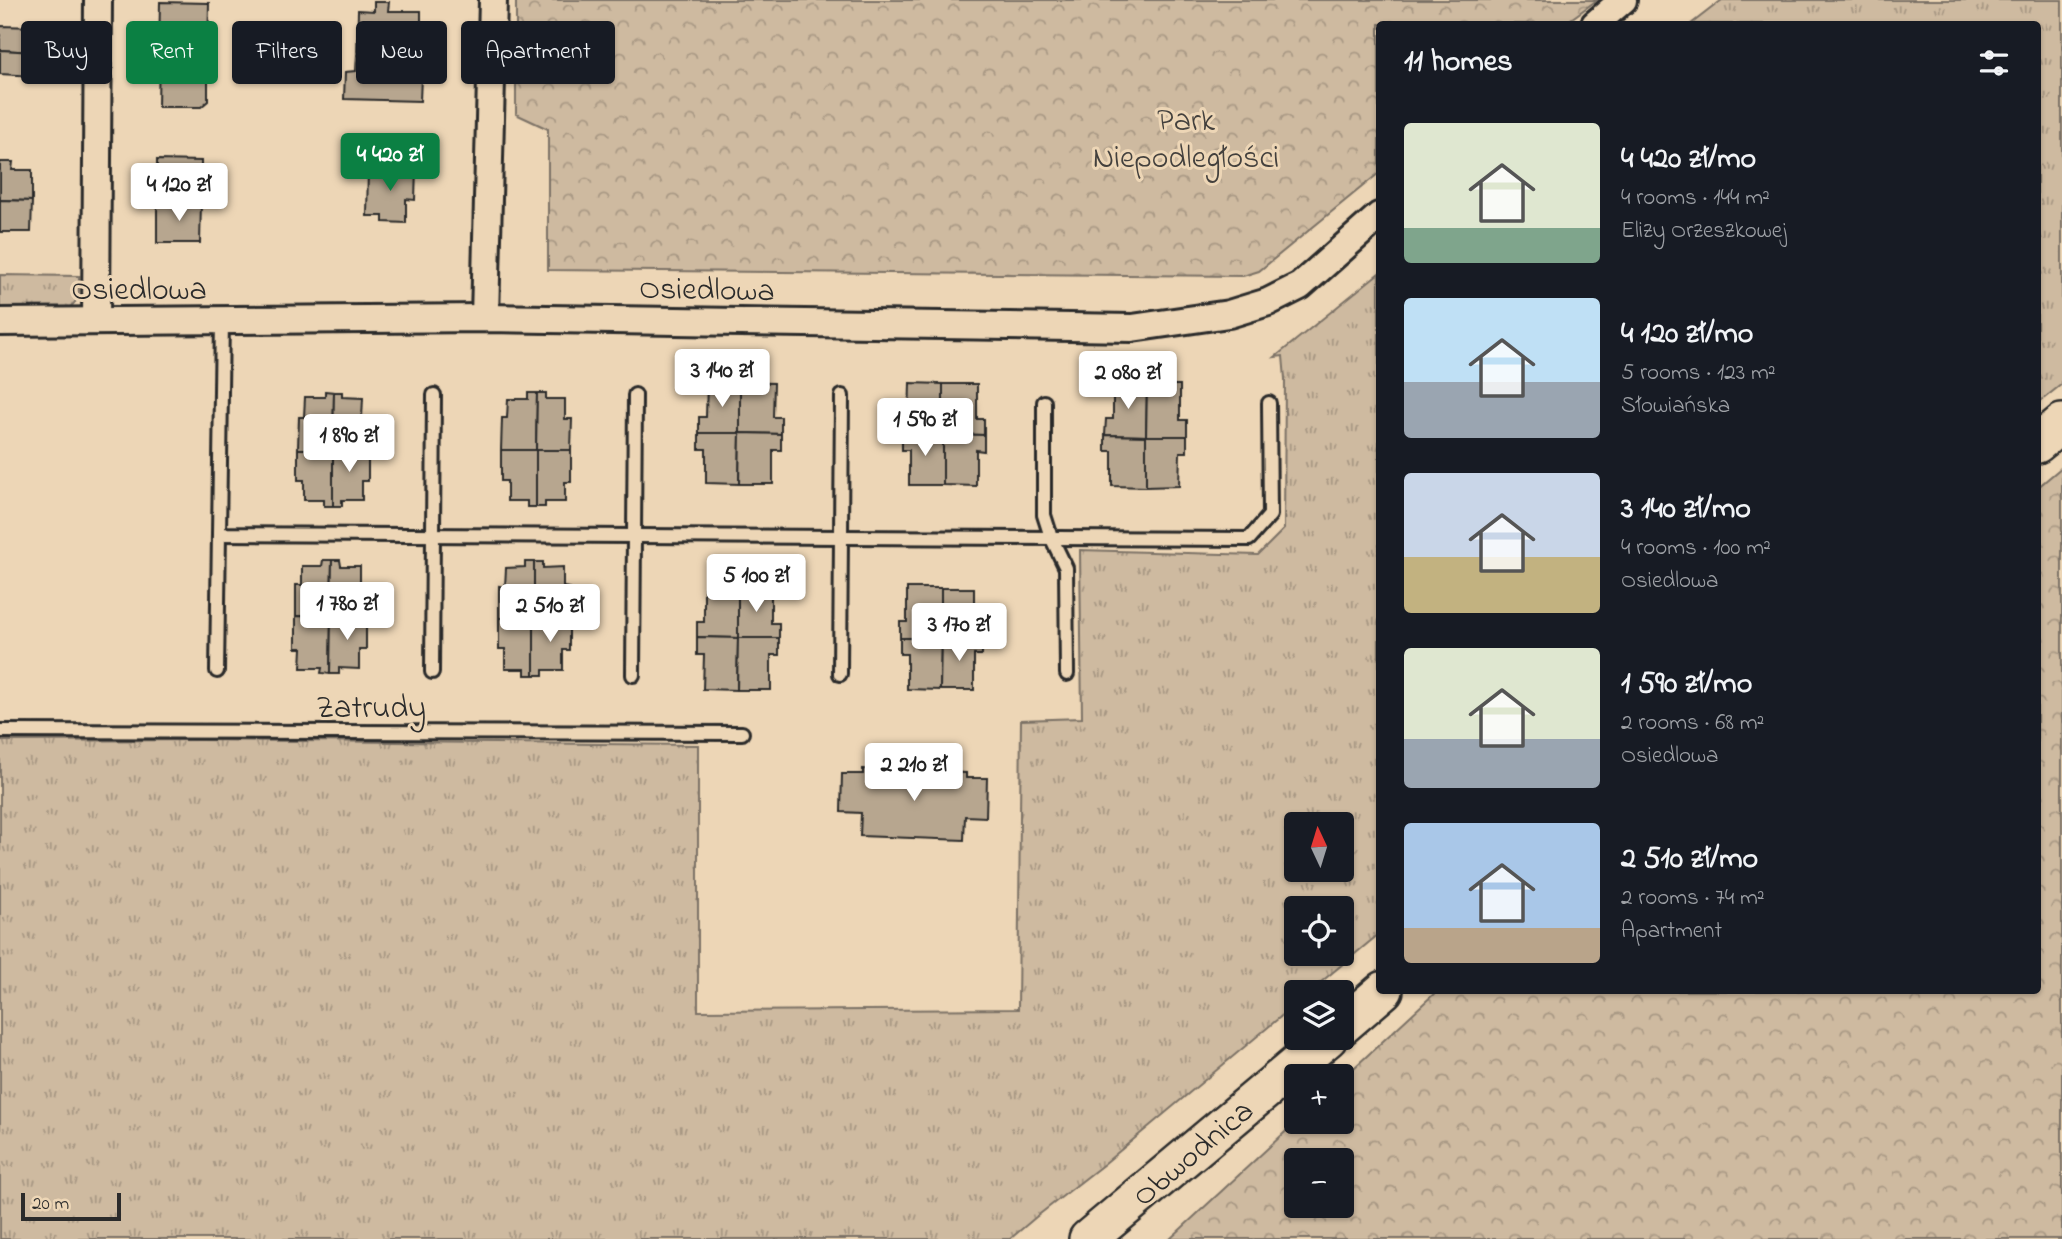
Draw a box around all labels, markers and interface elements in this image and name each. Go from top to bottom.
chip: Buy [21,21,112,84]
chip: Rent [126,21,218,84]
chip: Filters [232,21,342,84]
chip: New [356,21,447,84]
chip: Apartment [461,21,615,84]
text: 11 homes [1404,41,1512,85]
icon: filters [1975,44,2013,82]
park label: Park Niepodległości [1093,99,1279,183]
pin: 4 420 zł [318,134,462,193]
text: 4 420 zł/mo [1621,138,1756,182]
text: 4 420 zł [357,139,423,172]
icon: home [1460,151,1544,235]
pin: 4 120 zł [107,164,251,223]
text: 4 120 zł [147,169,211,202]
text: 4 rooms · 144 m² [1621,182,1770,215]
text: Elizy Orzeszkowej [1621,215,1787,248]
street label: Osiedlowa [639,267,775,316]
street label: Osiedlowa [71,268,207,315]
text: 4 120 zł/mo [1621,313,1753,357]
icon: home [1460,326,1544,410]
pin: 3 140 zł [650,350,794,409]
pin: 2 080 zł [1056,352,1200,411]
text: 3 140 zł [691,355,753,388]
text: 2 080 zł [1095,357,1161,390]
text: 5 rooms · 123 m² [1621,357,1776,390]
text: Słowiańska [1621,390,1730,423]
pin: 1 590 zł [853,398,997,458]
text: 1 590 zł [893,404,957,437]
pin: 1 890 zł [277,414,421,474]
text: 1 890 zł [319,420,379,453]
text: 3 140 zł/mo [1621,488,1751,532]
icon: home [1460,501,1544,585]
text: 4 rooms · 100 m² [1621,532,1771,565]
pin: 5 100 zł [684,554,828,614]
text: 5 100 zł [723,560,789,593]
text: Osiedlowa [1621,565,1719,598]
pin: 1 780 zł [275,582,419,642]
pin: 2 510 zł [478,584,622,644]
text: 1 780 zł [316,588,378,621]
text: 2 510 zł [516,590,584,623]
pin: 3 170 zł [887,604,1031,663]
text: 3 170 zł [928,609,990,642]
text: 1 590 zł/mo [1621,663,1752,707]
icon: home [1460,676,1544,760]
street label: Zatrudy [316,686,426,733]
text: 2 rooms · 68 m² [1621,707,1764,740]
text: Osiedlowa [1621,740,1719,773]
pin: 2 210 zł [842,744,986,803]
text: 2 210 zł [881,749,947,782]
north arrow [1284,812,1354,882]
map controls [1284,812,1354,1218]
text: 2 510 zł/mo [1621,838,1758,882]
icon: home [1460,851,1544,935]
text: 2 rooms · 74 m² [1621,882,1765,915]
button: locate [1284,896,1354,966]
text: Apartment [1621,915,1722,948]
button: layers [1284,980,1354,1050]
button: + [1284,1064,1354,1134]
street label: Obwodnica [1123,1090,1265,1220]
button: − [1284,1148,1354,1218]
scale bar [21,1190,121,1222]
text: 20 m [32,1191,69,1218]

